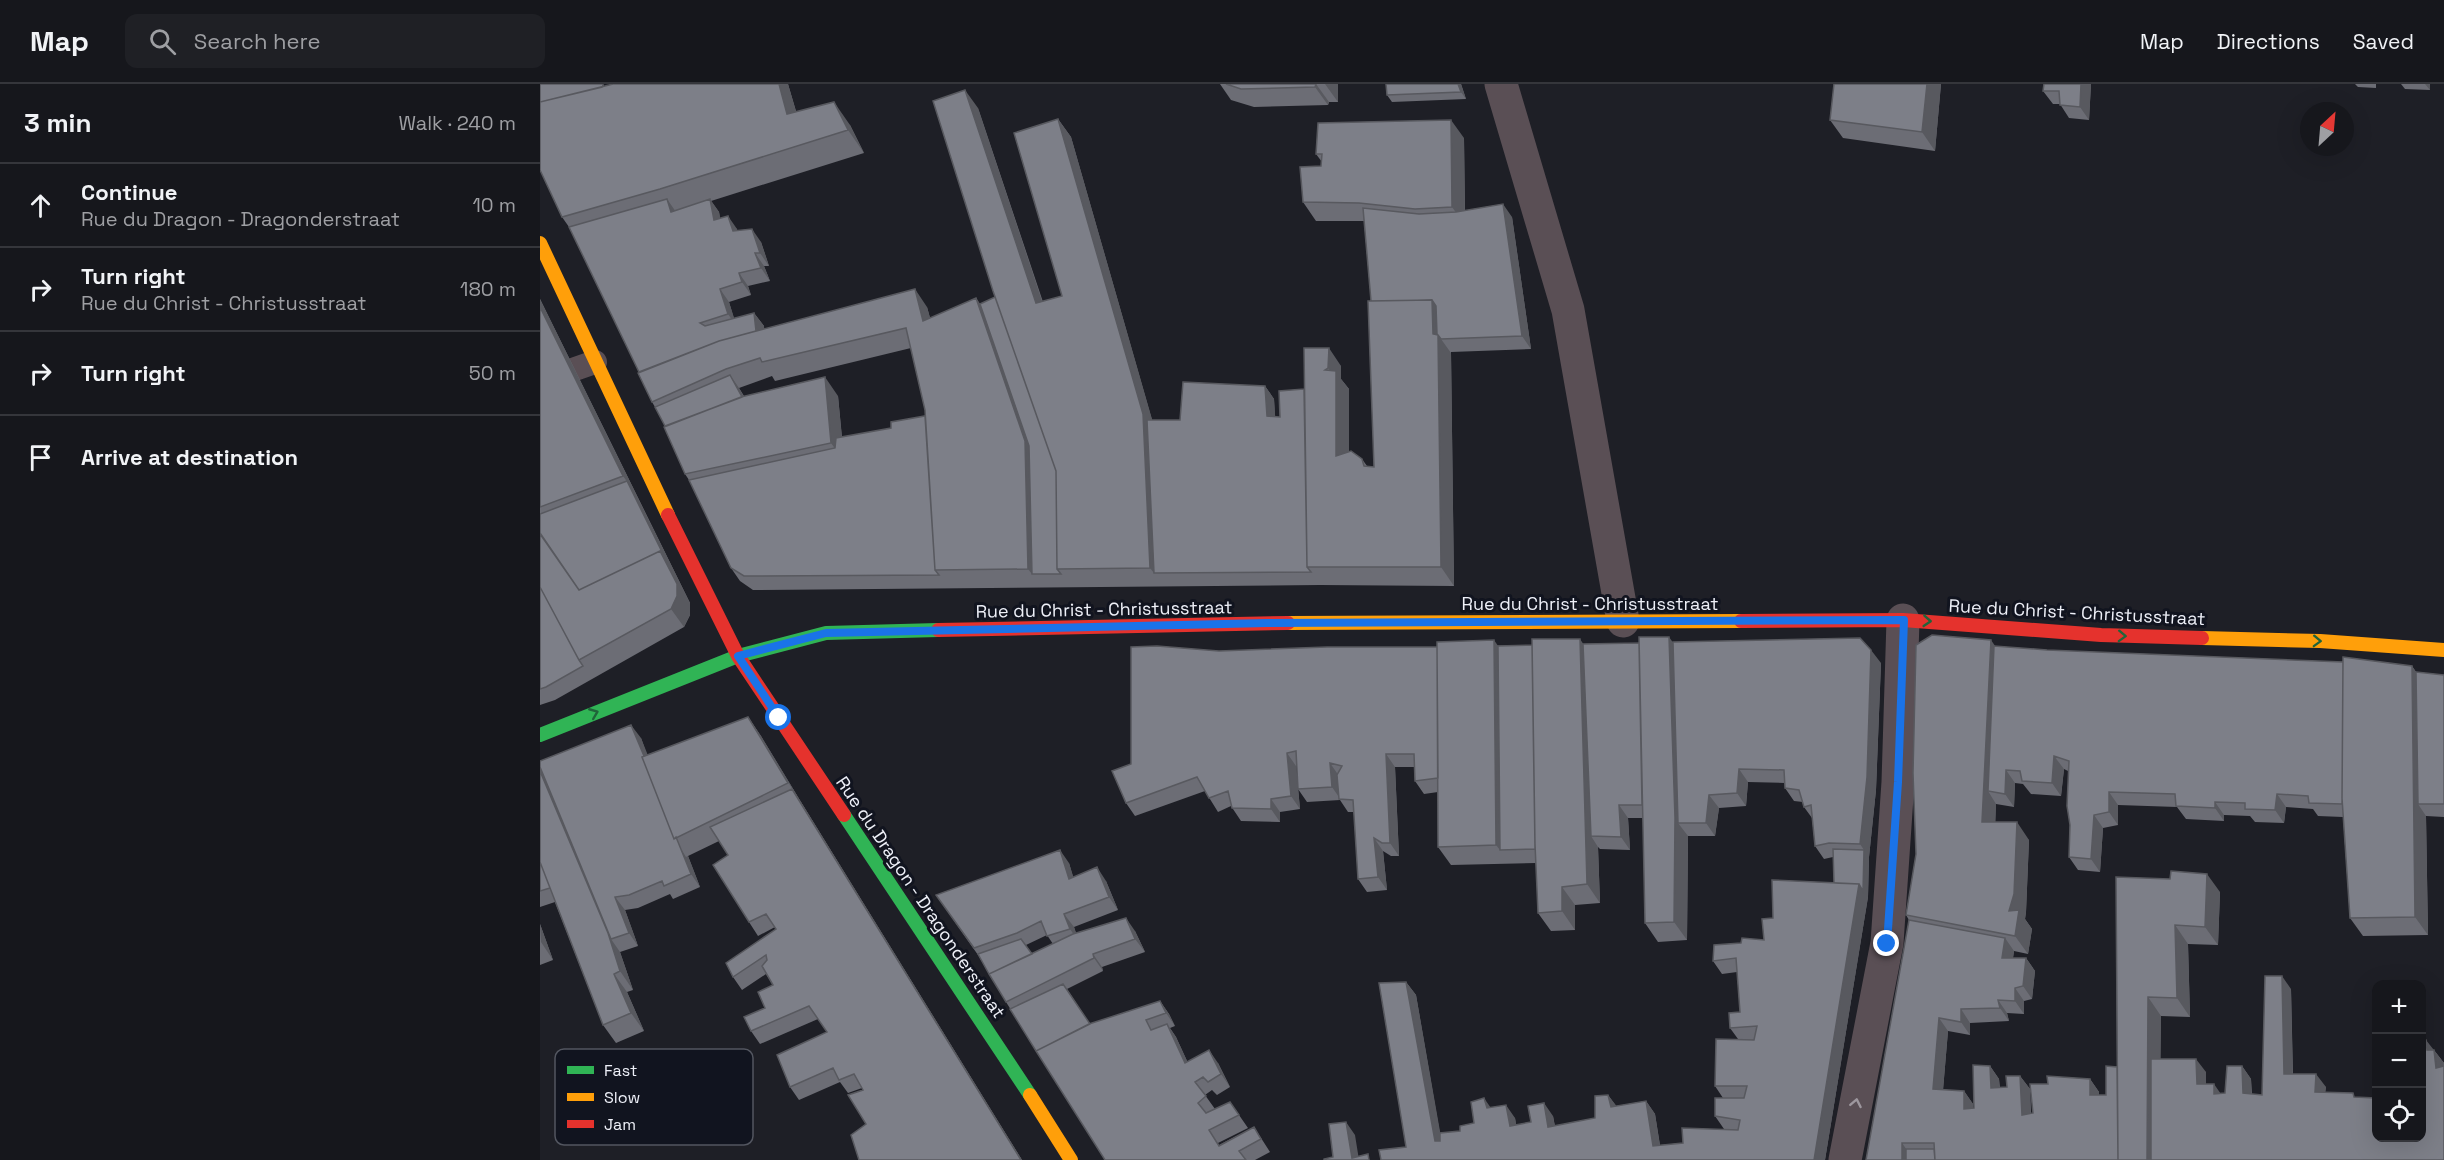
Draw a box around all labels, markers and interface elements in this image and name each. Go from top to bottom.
search box [125,14,545,68]
text: Map [30,23,89,59]
icon: search [146,25,179,58]
text: Search here [194,27,321,55]
text: Map [2140,28,2184,55]
text: Directions [2217,28,2320,55]
text: Saved [2353,28,2414,55]
north arrow [2300,102,2354,156]
text: 3 min [24,106,92,140]
text: Walk · 240 m [398,110,516,136]
text: Continue [81,178,177,206]
icon: ahead [24,189,57,222]
text: 10 m [472,192,516,218]
text: Rue du Dragon - Dragonderstraat [81,206,400,232]
text: Turn right [81,262,186,290]
icon: right [24,273,57,306]
text: 180 m [460,276,516,302]
text: Rue du Christ - Christusstraat [81,290,367,316]
icon: right [24,357,57,390]
text: Turn right [81,359,186,387]
text: 50 m [469,360,516,386]
icon: arrive [24,441,57,474]
text: Arrive at destination [81,443,298,471]
street label: Rue du Christ - Christusstraat [1462,592,1718,615]
street label: Rue du Christ - Christusstraat [1948,594,2206,630]
street label: Rue du Christ - Christusstraat [975,595,1233,623]
one-way arrow [1923,615,1932,628]
one-way arrow [2117,629,2126,642]
one-way arrow [2312,635,2321,648]
route start [765,704,791,730]
one-way arrow [588,708,599,720]
street label: Rue du Dragon - Dragonderstraat [831,772,1011,1022]
route end [1873,930,1899,956]
map controls [2372,980,2426,1142]
button: + [2372,980,2426,1034]
button: − [2372,1034,2426,1088]
legend [555,1049,753,1145]
text: Fast [604,1060,637,1081]
text: Slow [604,1087,640,1108]
button: locate [2372,1088,2426,1142]
one-way arrow [1849,1098,1862,1108]
text: Jam [604,1114,636,1135]

